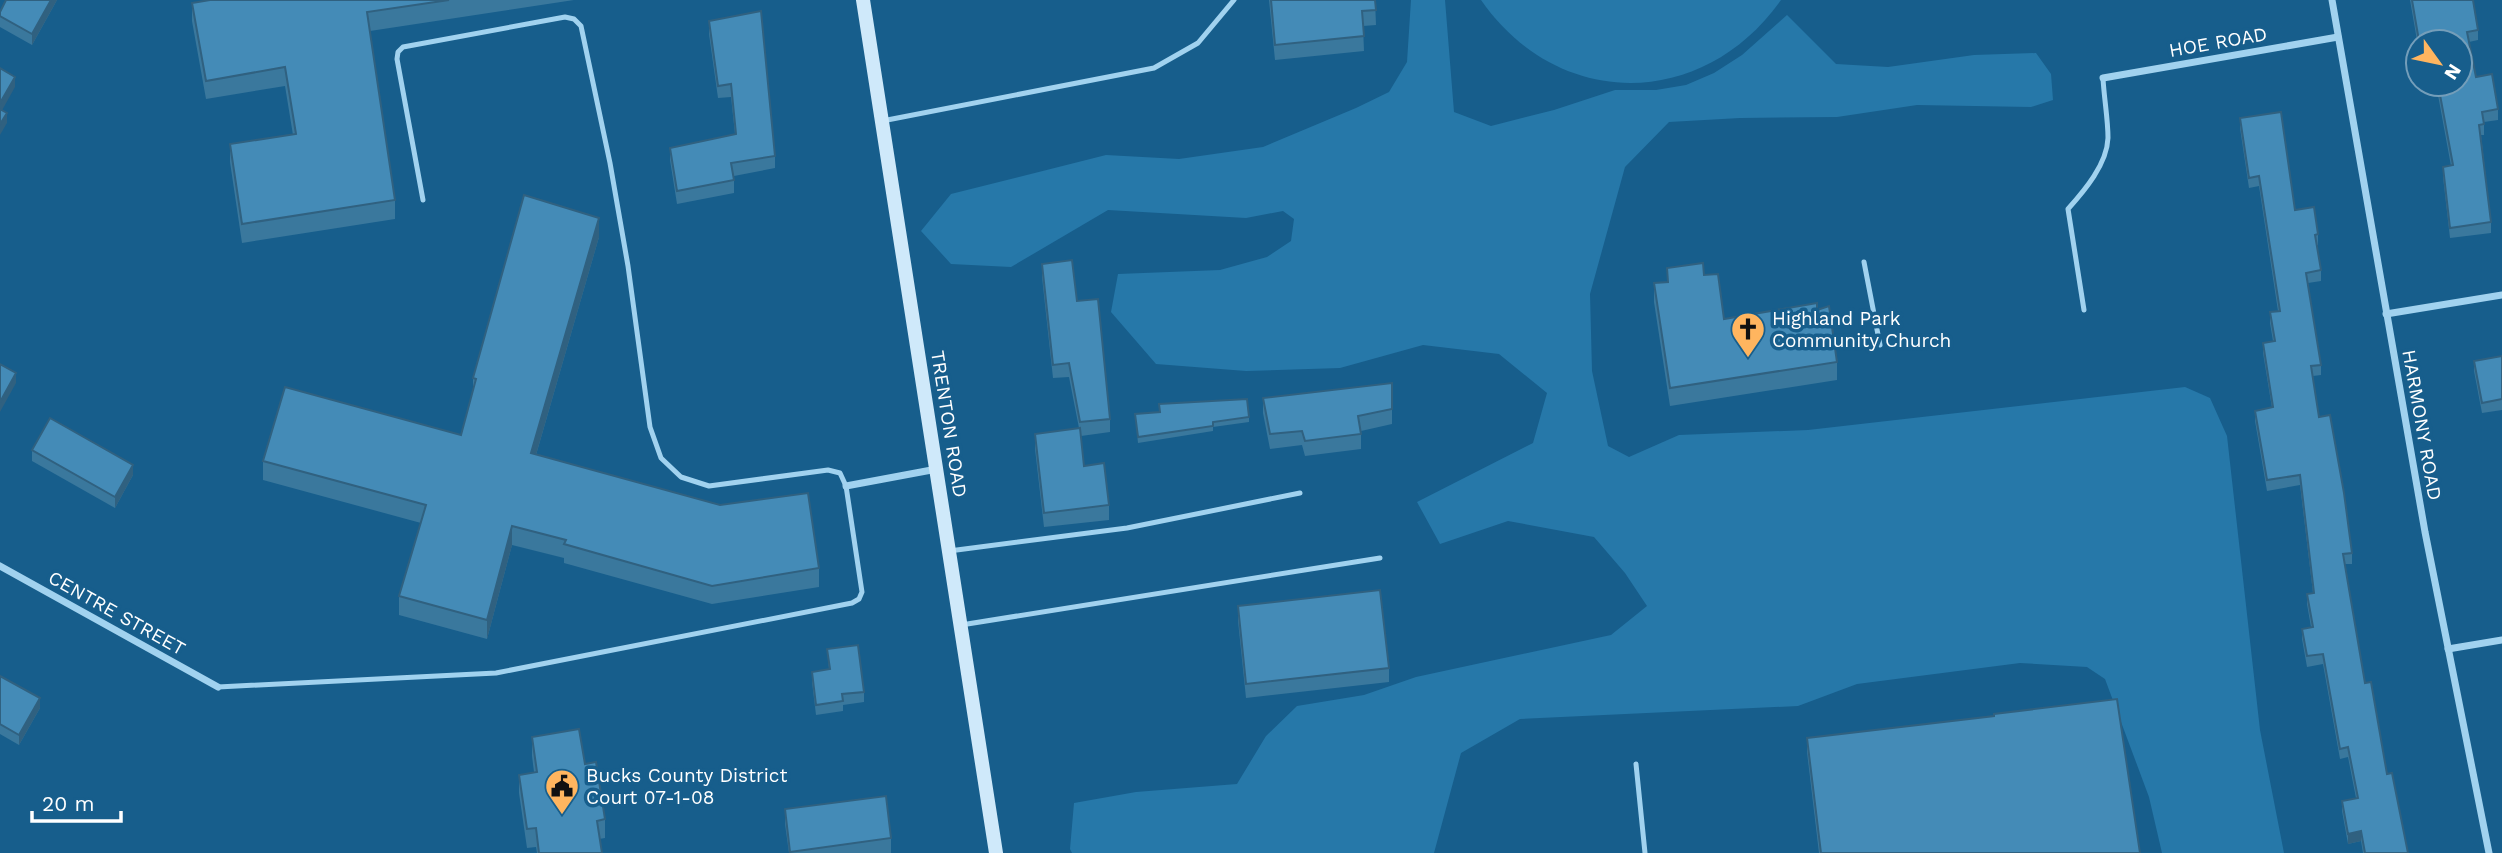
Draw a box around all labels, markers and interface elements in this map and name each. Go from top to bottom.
street label: HOE ROAD [2167,22,2269,62]
north arrow [2404,28,2474,98]
text: N [2439,60,2466,84]
place label: Highland Park Community Church [1772,307,1951,352]
church icon: Highland Park Community Church [1729,310,1767,359]
street label: HARMONY ROAD [2397,348,2447,502]
street label: TRENTON ROAD [926,349,972,499]
street label: CENTRE STREET [44,566,190,660]
place label: Bucks County District Court 07-1-08 [586,764,787,809]
public building icon: Bucks County District Court 07-1-08 [543,767,581,816]
scale bar [32,780,121,824]
text: 20 m [42,791,94,816]

